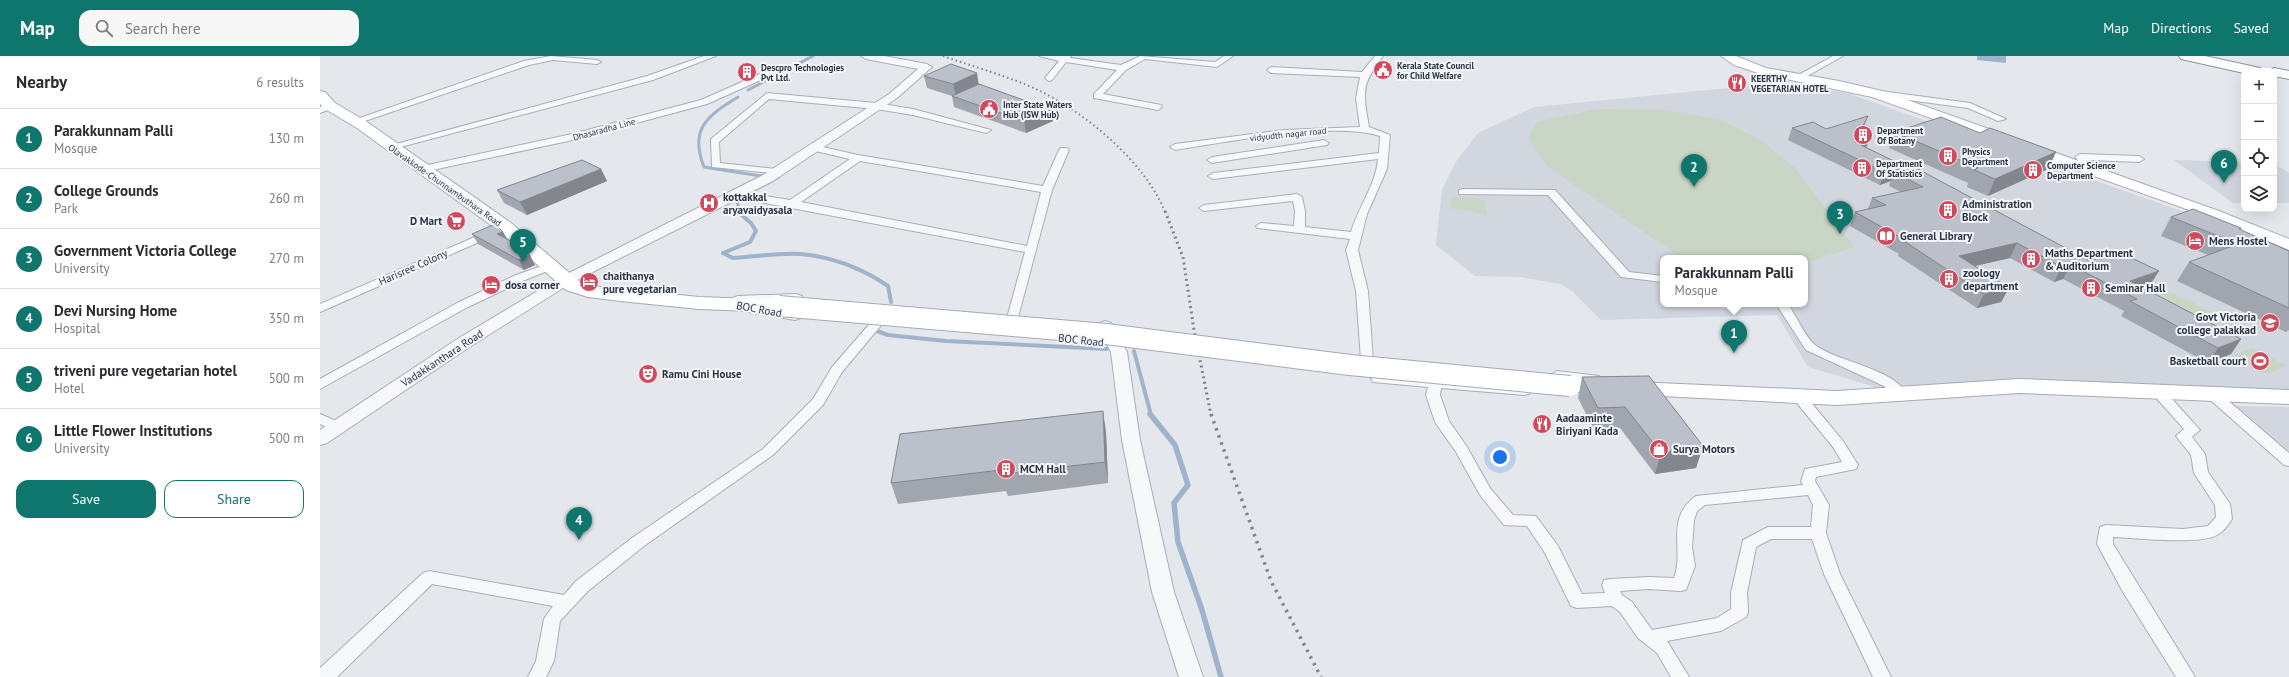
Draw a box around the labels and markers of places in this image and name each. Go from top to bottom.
public building icon: Kerala State Council for Child Welfare [1372,59,1394,81]
place label: Kerala State Council for Child Welfare [1397,60,1475,81]
building icon: Descpro Technologies Pvt Ltd. [736,61,758,83]
place label: Descpro Technologies Pvt Ltd. [761,62,844,83]
restaurant icon: KEERTHY VEGETARIAN HOTEL [1726,72,1748,94]
place label: KEERTHY VEGETARIAN HOTEL [1750,73,1829,94]
public building icon: Inter State Waters Hub (ISW Hub) [978,98,1000,120]
place label: Inter State Waters Hub (ISW Hub) [1003,99,1072,121]
building icon: Department Of Botany [1852,124,1874,146]
place label: Department Of Botany [1877,125,1924,146]
building icon: Physics Department [1937,145,1959,167]
place label: Physics Department [1962,146,2009,167]
pin: 6 [2211,150,2237,183]
pin: 2 [1681,154,1707,187]
building icon: Department Of Statistics [1851,157,1873,179]
place label: Department Of Statistics [1876,158,1923,179]
building icon: Computer Science Department [2022,159,2044,181]
place label: Computer Science Department [2047,160,2116,181]
place label: kottakkal aryavaidyasala [723,190,792,217]
hospital icon: kottakkal aryavaidyasala [698,192,720,214]
place label: Administration Block [1962,197,2032,224]
building icon: Administration Block [1937,199,1959,221]
pin: 3 [1827,201,1853,234]
supermarket icon: D Mart [445,210,467,232]
place label: D Mart [410,214,442,228]
library icon: General Library [1875,225,1897,247]
pin: 5 [510,229,536,262]
place label: General Library [1900,229,1973,243]
hotel icon: Mens Hostel [2184,230,2206,252]
place label: Mens Hostel [2209,234,2268,248]
place label: Maths Department & Auditorium [2045,246,2133,273]
building icon: Maths Department & Auditorium [2020,248,2042,270]
place label: zoology department [1963,266,2018,293]
building icon: zoology department [1938,268,1960,290]
place label: chaithanya pure vegetarian [603,269,677,296]
hotel icon: chaithanya pure vegetarian [578,271,600,293]
hotel icon: dosa corner [480,274,502,296]
building icon: Seminar Hall [2080,277,2102,299]
place label: dosa corner [505,278,560,292]
place label: Seminar Hall [2105,281,2166,295]
place label: Govt Victoria college palakkad [2177,310,2256,337]
school or university icon: Govt Victoria college palakkad [2259,312,2281,334]
pin: 1 [1721,320,1747,353]
sports icon: Basketball court [2249,350,2271,372]
place label: Basketball court [2170,354,2246,368]
theatre icon: Ramu Cini House [637,363,659,385]
place label: Ramu Cini House [662,367,742,381]
place label: Aadaaminte Biriyani Kada [1556,411,1618,438]
restaurant icon: Aadaaminte Biriyani Kada [1531,413,1553,435]
shop icon: Surya Motors [1648,438,1670,460]
place label: Surya Motors [1673,442,1735,456]
building icon: MCM Hall [995,458,1017,480]
place label: MCM Hall [1020,462,1066,476]
pin: 4 [566,507,592,540]

